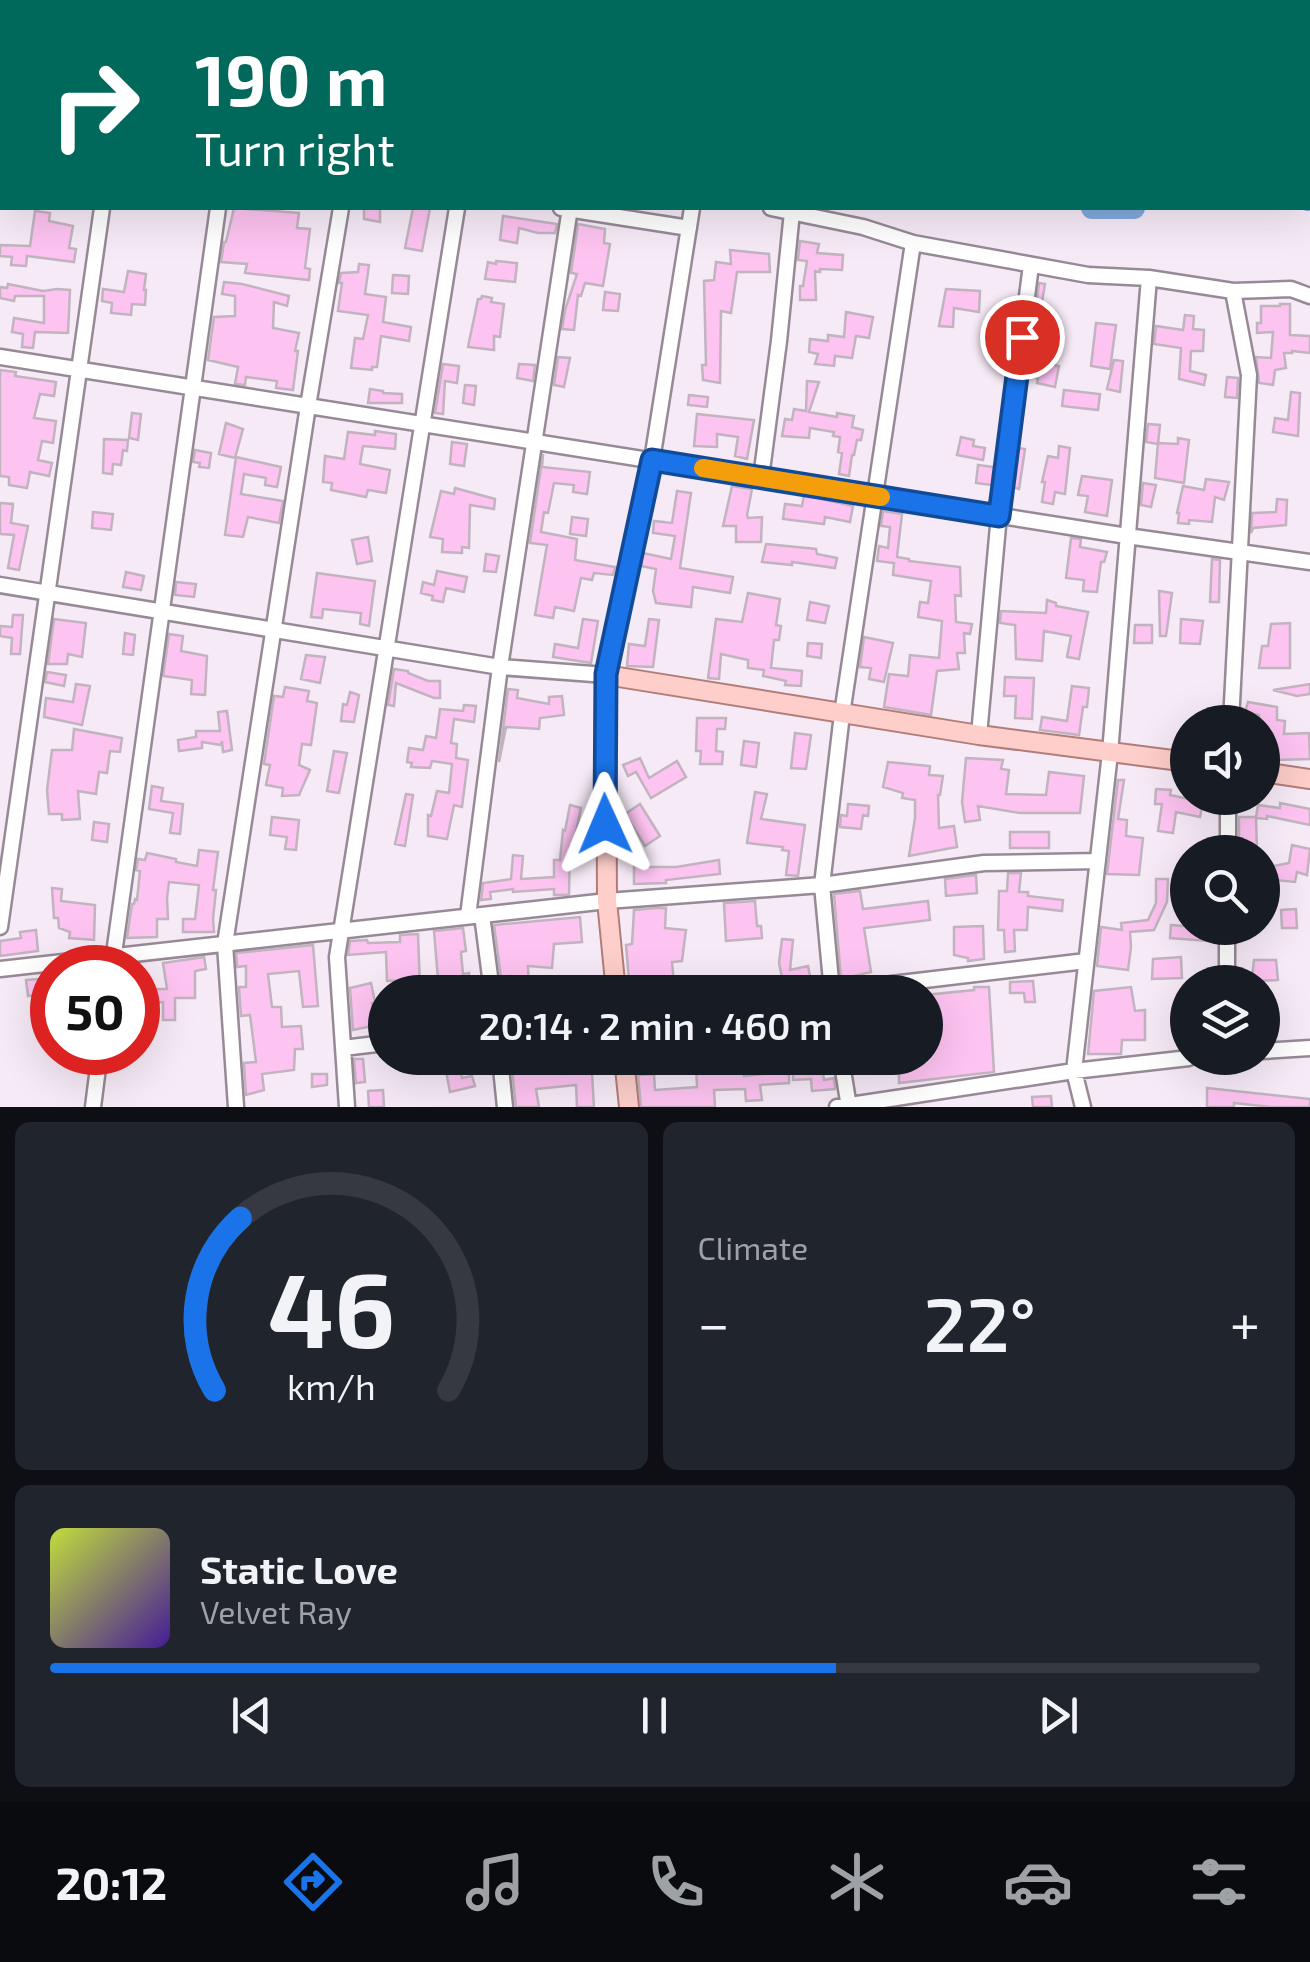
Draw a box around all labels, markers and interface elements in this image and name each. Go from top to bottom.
text: 190 m [195,36,388,120]
icon: right [30,40,160,170]
text: Turn right [195,121,395,175]
pin [980,295,1065,380]
icon: arrive [995,310,1050,365]
map controls [1170,705,1280,1075]
button: sound [1170,705,1280,815]
position arrow [553,772,657,876]
button: search [1170,835,1280,945]
speed limit sign: 50 [30,945,160,1075]
button: layers [1170,965,1280,1075]
text: 20:14 · 2 min · 460 m [479,1002,832,1048]
text: Climate [698,1228,808,1266]
text: 46 [267,1244,395,1369]
text: 22° [924,1277,1036,1367]
text: − [698,1289,730,1355]
text: + [1230,1289,1260,1355]
text: km/h [287,1364,376,1407]
text: Static Love [200,1546,398,1592]
text: Velvet Ray [200,1592,352,1630]
icon: previous [224,1688,279,1743]
icon: pause [627,1688,682,1743]
icon: next [1031,1688,1086,1743]
icon: directions [278,1847,348,1917]
icon: music [460,1847,530,1917]
icon: phone [641,1847,711,1917]
icon: climate [822,1847,892,1917]
icon: car [1003,1847,1073,1917]
icon: filters [1184,1847,1254,1917]
text: 20:12 [56,1855,167,1909]

